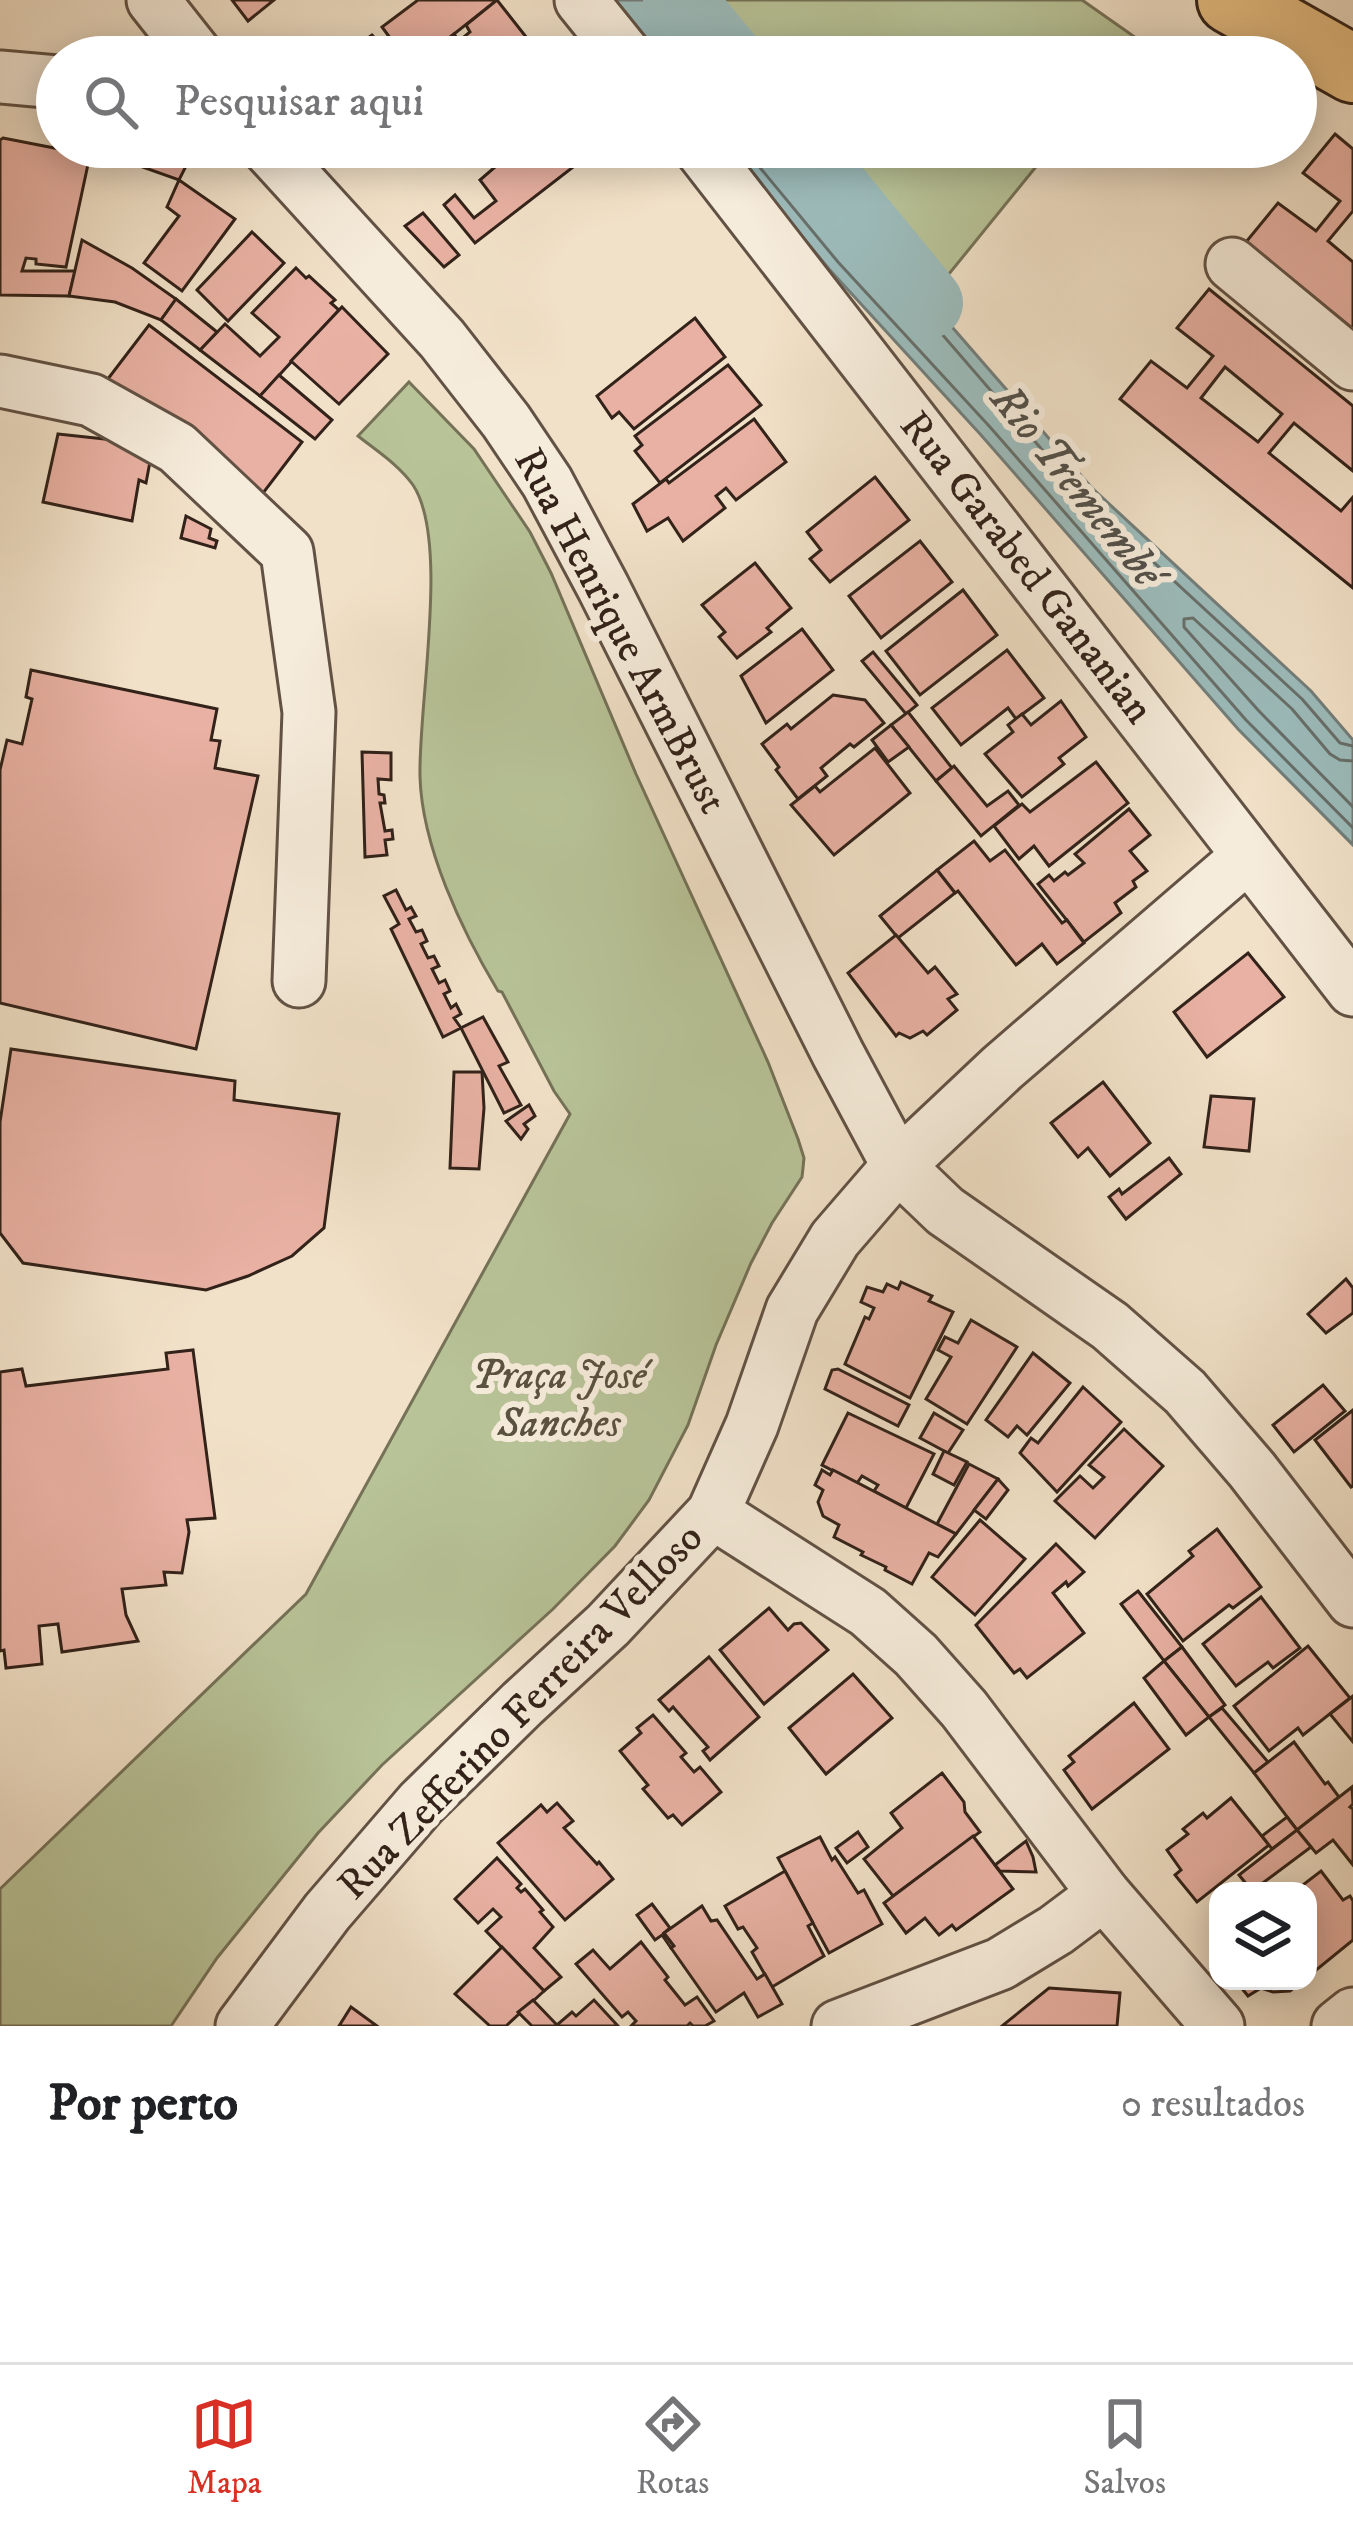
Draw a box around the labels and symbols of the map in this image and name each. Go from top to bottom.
water label: Rio Tremembé [977,373,1180,605]
street label: Rua Garabed Gananian [888,401,1164,735]
street label: Rua Henrique ArmBrust [502,439,738,823]
park label: Praça José Sanches [472,1350,653,1450]
street label: Rua Zefferino Ferreira Velloso [327,1513,715,1911]

